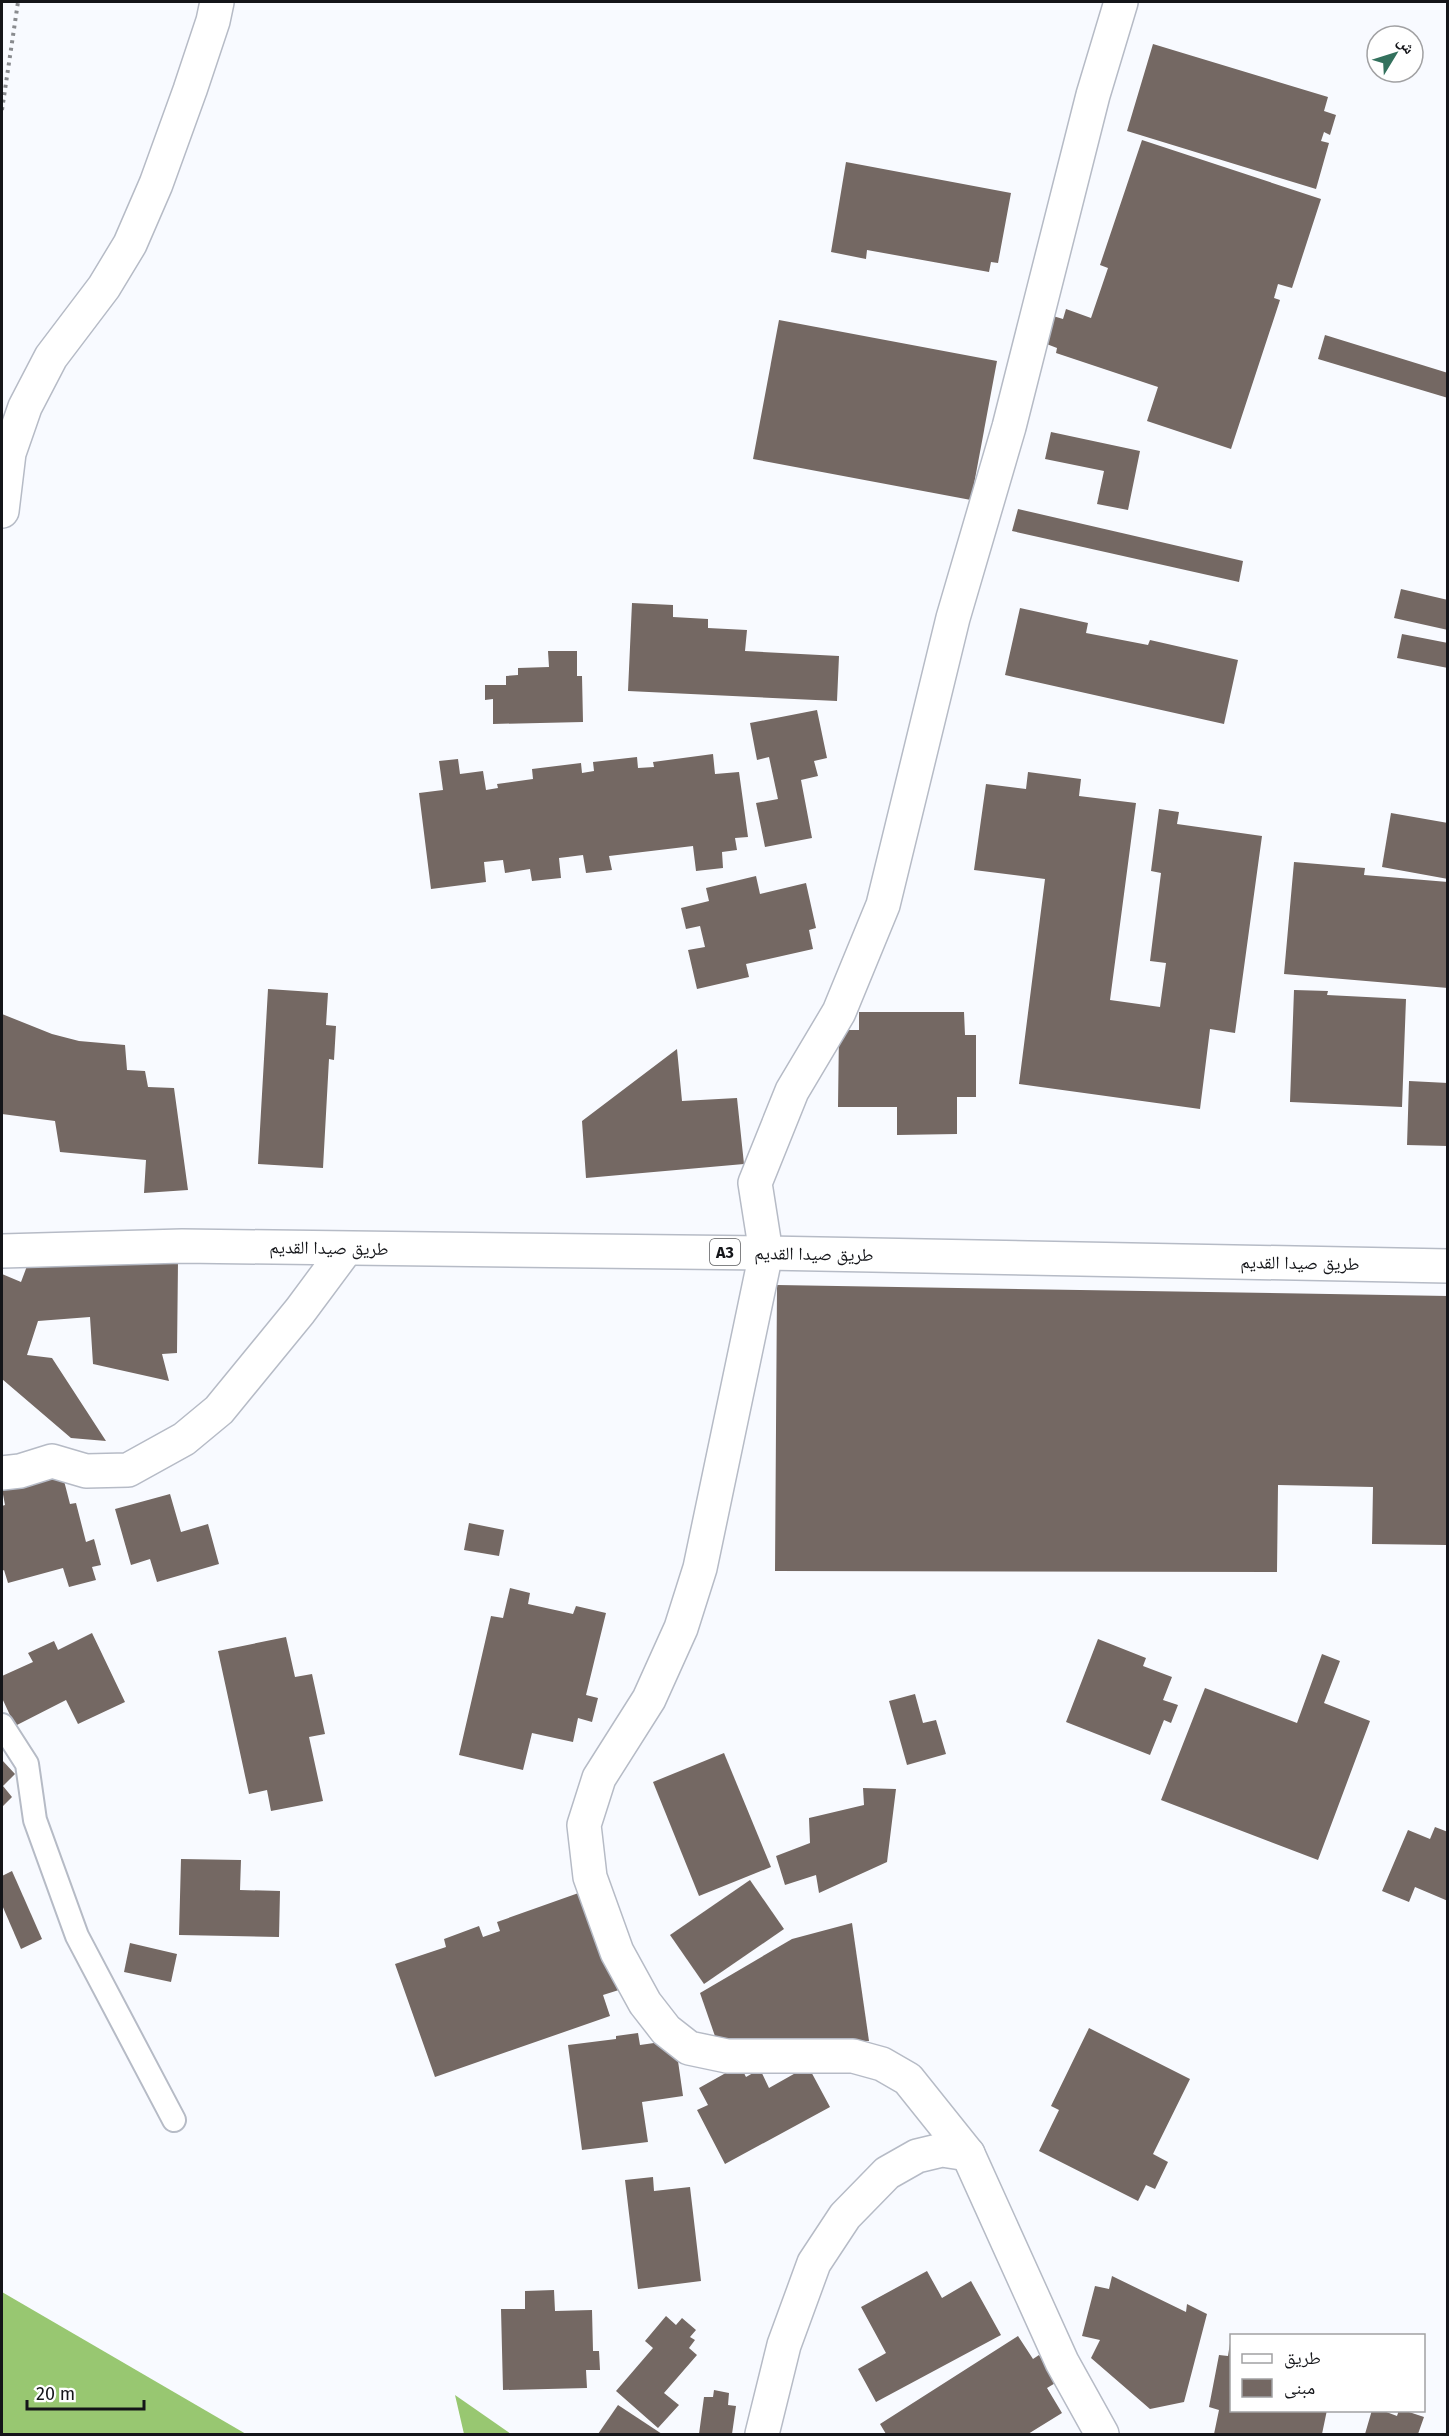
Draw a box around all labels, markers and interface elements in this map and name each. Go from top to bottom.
north arrow [1365,24,1425,84]
text: ش [1394,33,1419,58]
street label: طريق صيدا القديم [269,1236,389,1261]
road number: A3 [710,1239,740,1265]
street label: طريق صيدا القديم [754,1242,874,1267]
street label: طريق صيدا القديم [1240,1251,1360,1276]
legend [1230,2334,1425,2412]
text: طريق [1284,2347,1321,2369]
scale bar [27,2373,144,2411]
text: مبنى [1284,2377,1315,2399]
text: 20 m [36,2383,75,2405]

